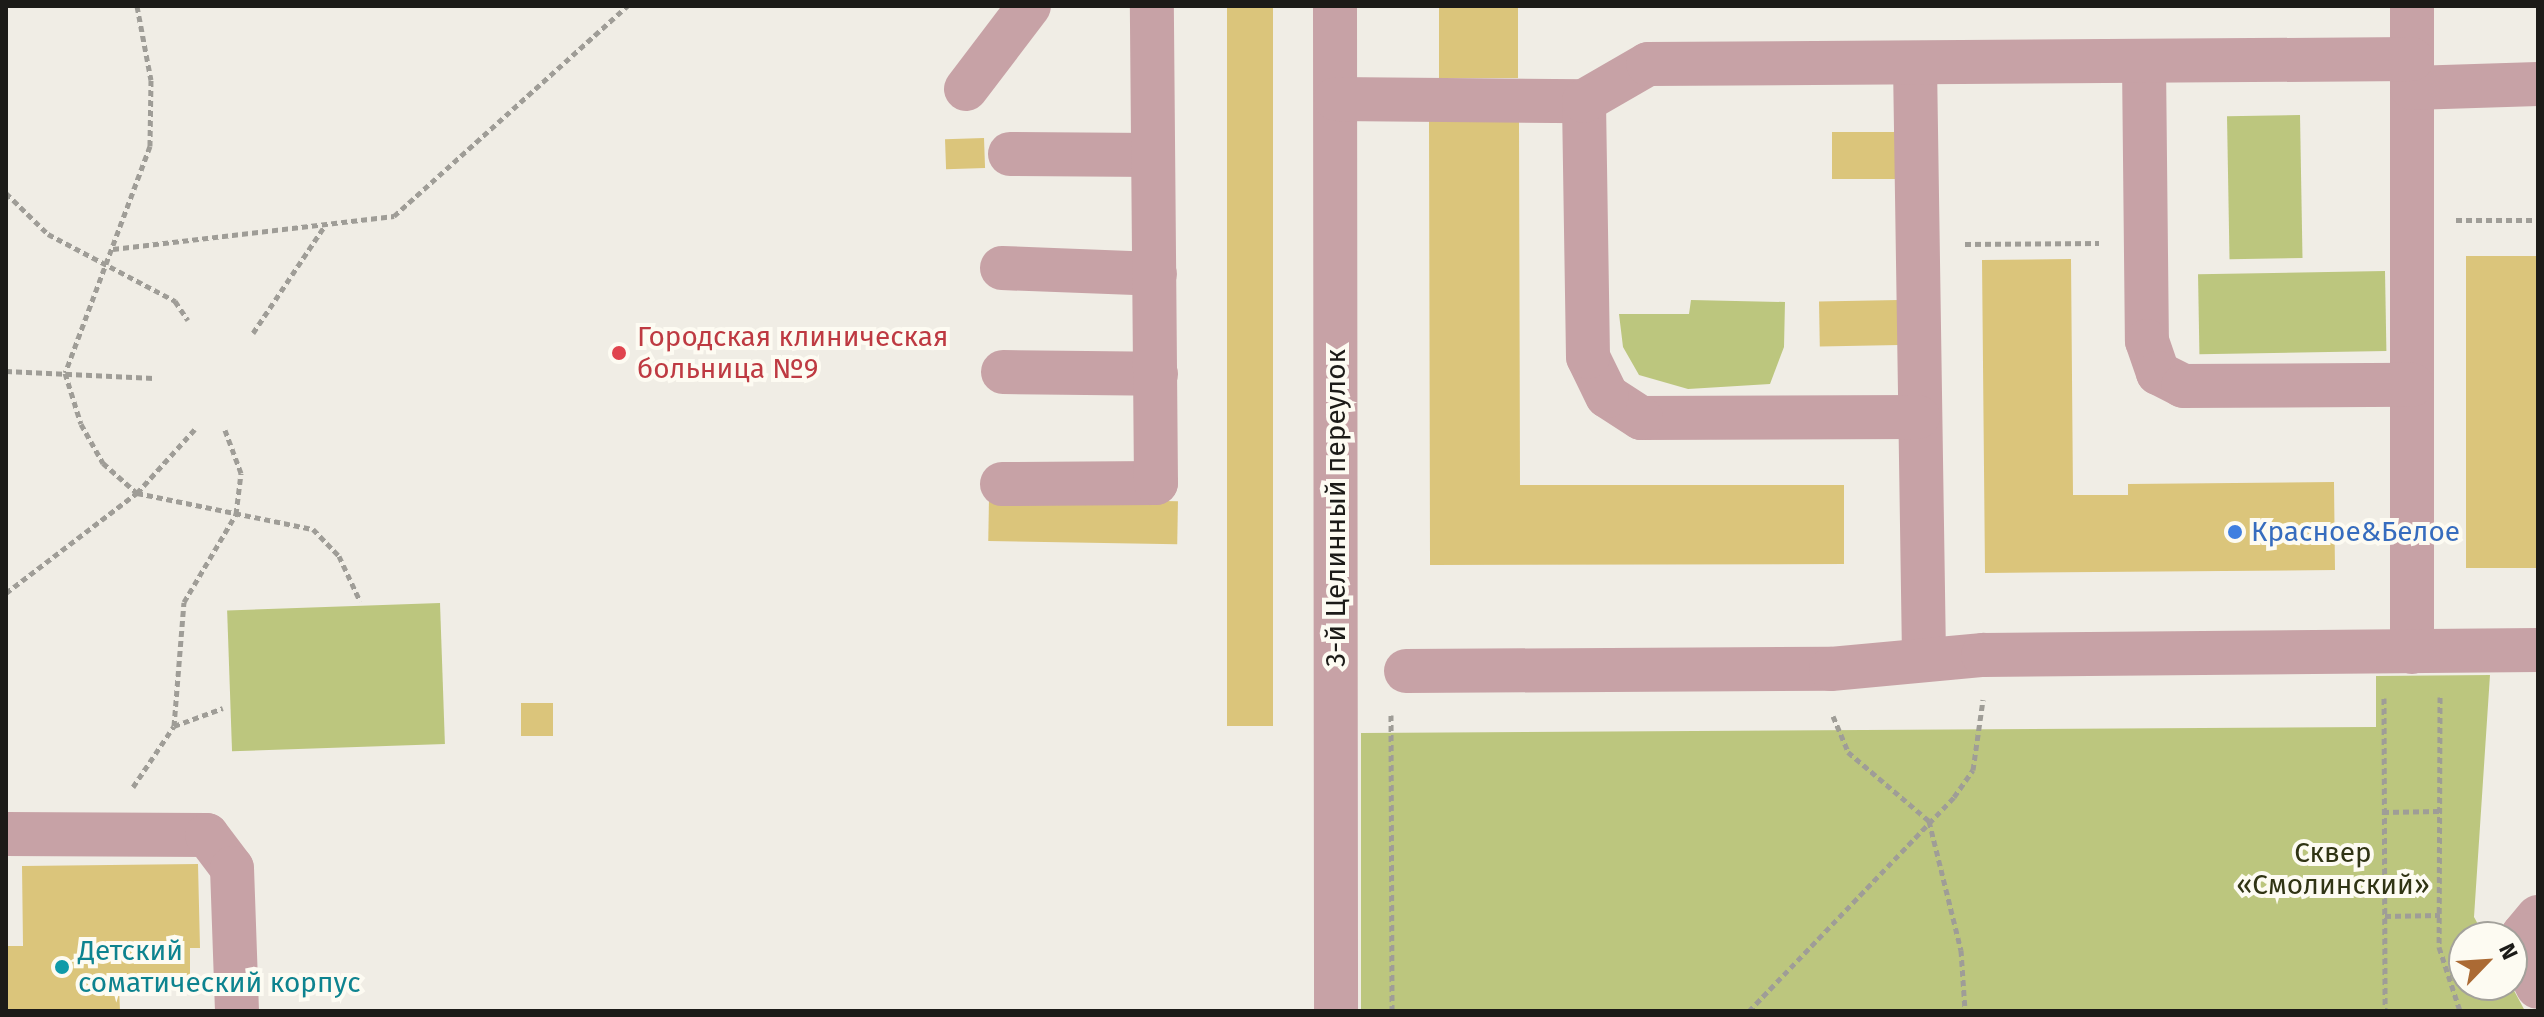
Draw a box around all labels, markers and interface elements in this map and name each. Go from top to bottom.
place label: Городская клиническая больница №9 [637,320,948,386]
marker: Городская клиническая больница №9 [608,342,630,364]
street label: 3-й Целинный переулок [1319,349,1353,667]
place label: Красное&Белое [2251,515,2460,549]
marker: Красное&Белое [2226,523,2244,541]
park label: Сквер «Смолинский» [2236,836,2430,902]
north arrow [2448,921,2528,1001]
place label: Детский соматический корпус [78,934,361,1000]
text: N [2493,939,2524,964]
marker: Детский соматический корпус [53,958,71,976]

